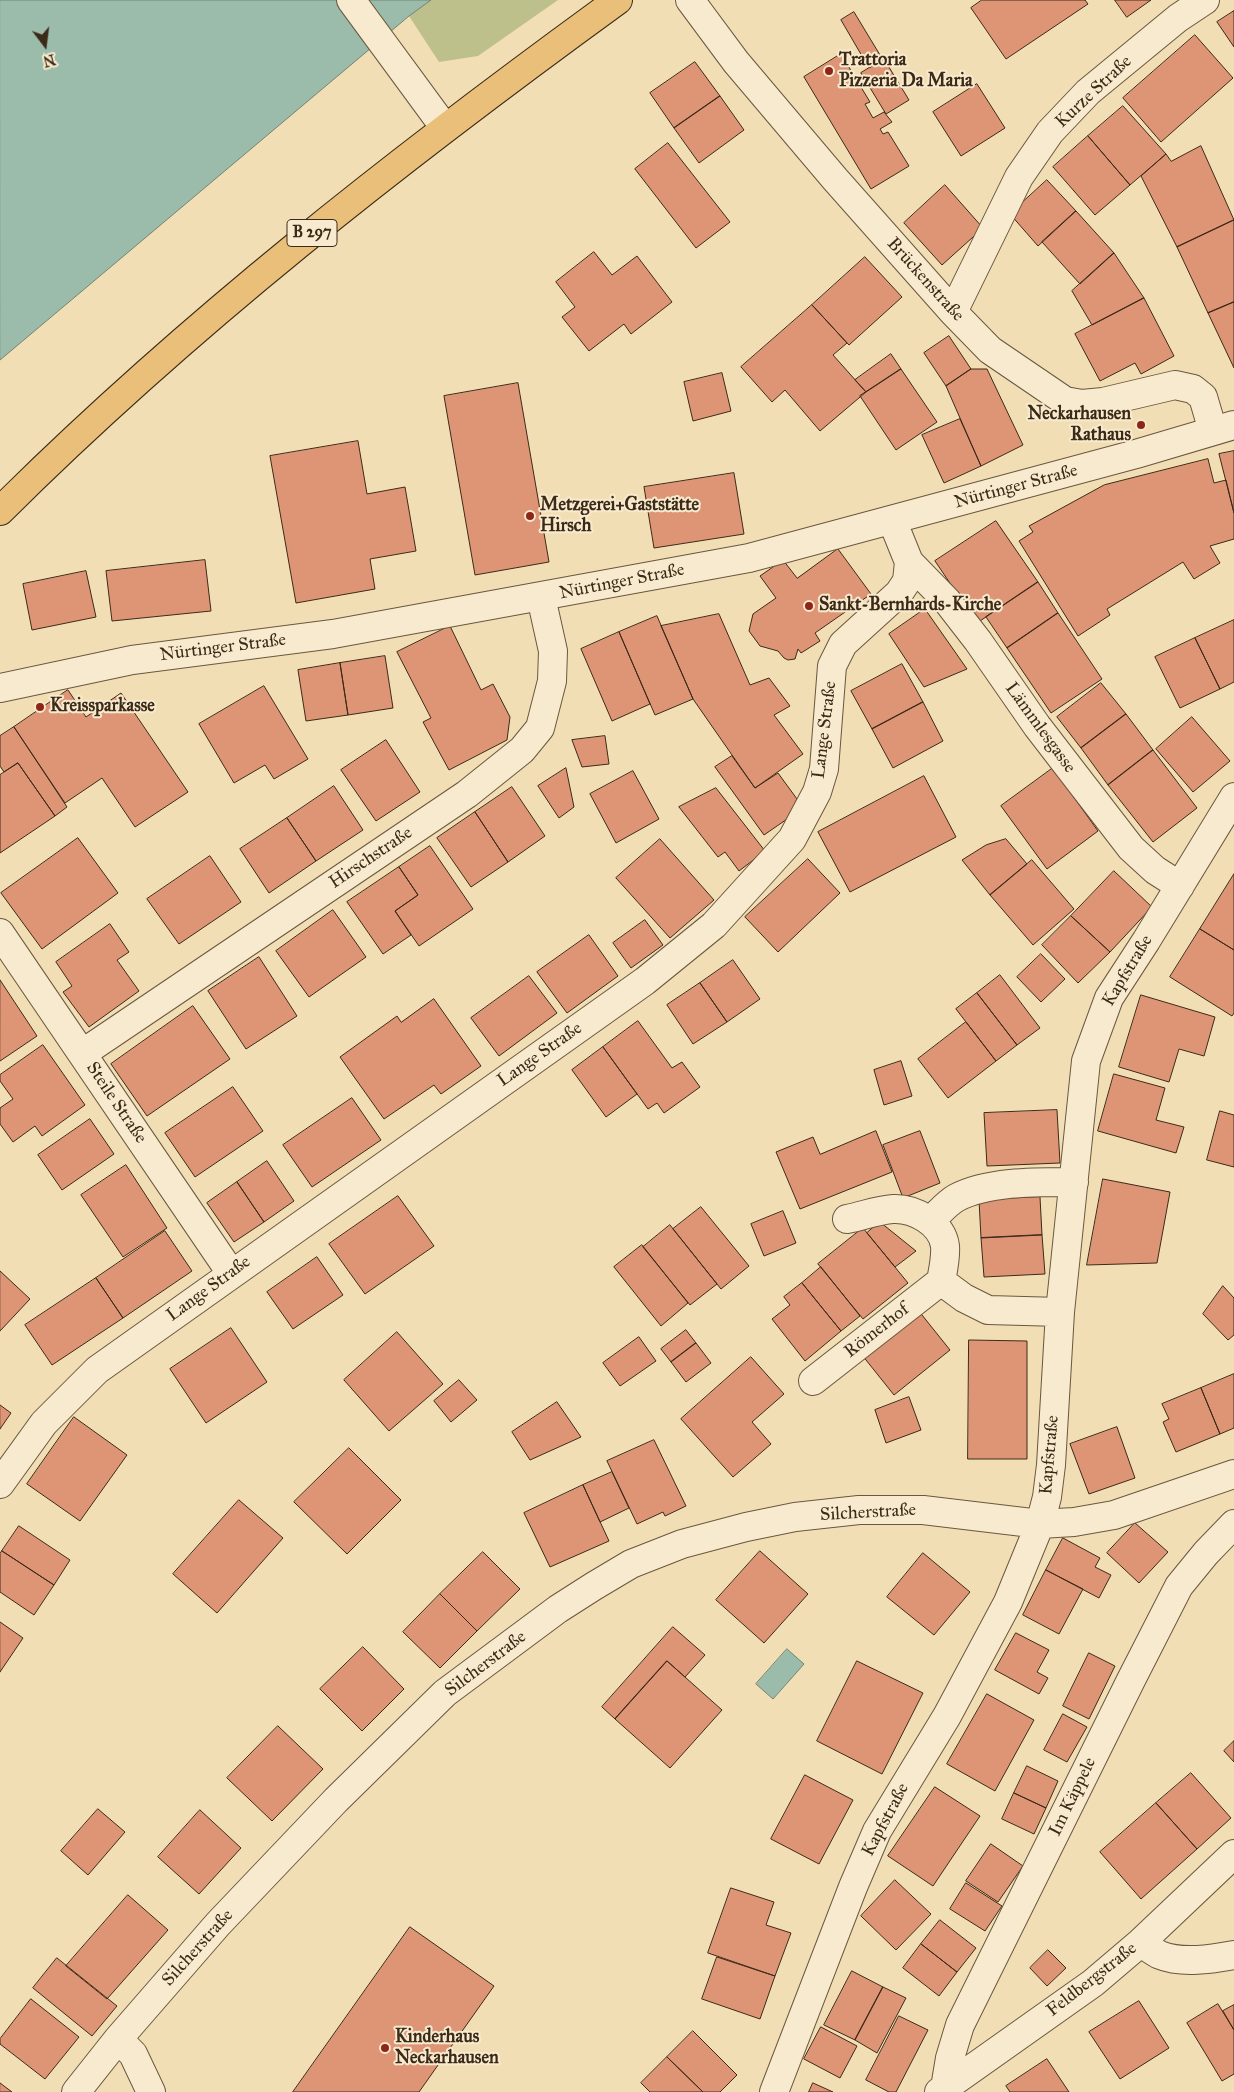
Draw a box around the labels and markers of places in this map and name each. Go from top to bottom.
place label: Trattoria Pizzeria Da Maria [839,50,973,92]
marker: Trattoria Pizzeria Da Maria [823,65,835,77]
place label: Neckarhausen Rathaus [1027,404,1131,446]
marker: Neckarhausen Rathaus [1135,419,1147,431]
place label: Metzgerei+Gaststätte Hirsch [540,495,699,538]
marker: Metzgerei+Gaststätte Hirsch [524,510,536,522]
place label: Sankt-Bernhards-Kirche [819,595,1001,617]
marker: Sankt-Bernhards-Kirche [803,600,815,612]
place label: Kreissparkasse [50,696,155,718]
marker: Kreissparkasse [34,701,46,713]
place label: Kinderhaus Neckarhausen [395,2027,499,2070]
marker: Kinderhaus Neckarhausen [379,2042,391,2054]

